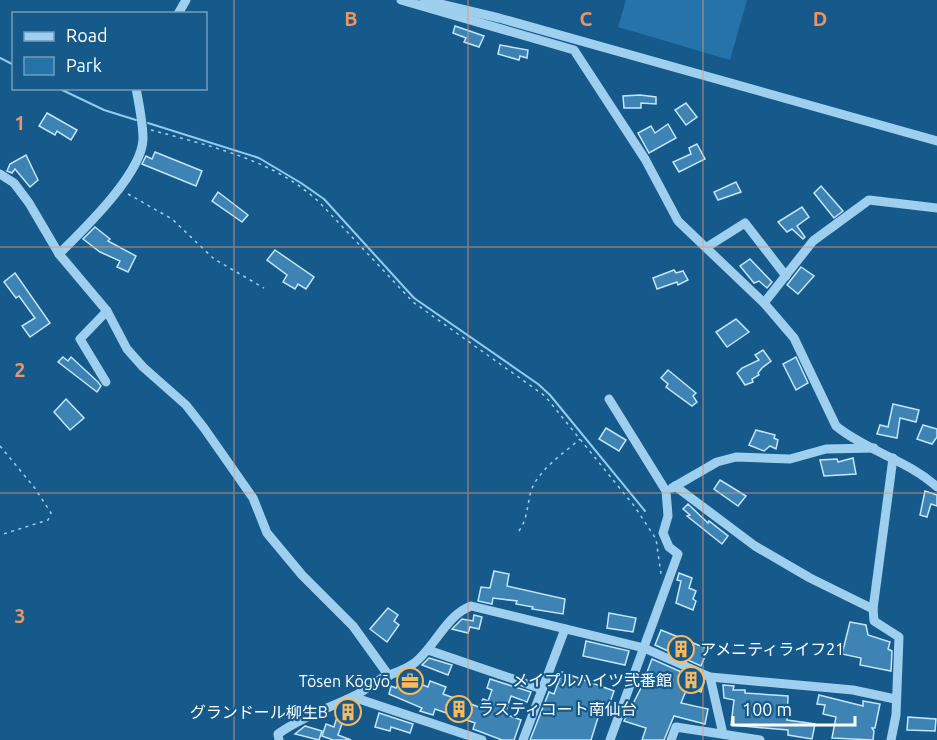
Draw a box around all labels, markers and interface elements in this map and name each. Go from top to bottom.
text: B [344,7,358,30]
text: C [580,7,593,30]
text: D [813,7,827,30]
legend [12,12,207,90]
text: Road [66,25,108,45]
text: Park [66,55,102,75]
text: 1 [14,111,26,134]
text: 2 [14,358,26,381]
text: 3 [14,604,26,627]
building icon: アメニティライフ21 [666,634,696,664]
place label: アメニティライフ21 [700,640,844,658]
building icon: メイプルハイツ弐番館 [676,665,706,695]
office icon: Tōsen Kōgyō [395,666,425,696]
place label: メイプルハイツ弐番館 [512,671,672,689]
place label: Tōsen Kōgyō [299,672,390,690]
scale bar [733,689,854,727]
building icon: ラスティコート南仙台 [444,694,474,724]
building icon: グランドール柳生B [333,697,363,727]
text: 100 m [742,699,792,719]
place label: ラスティコート南仙台 [478,700,637,718]
place label: グランドール柳生B [190,703,328,721]

